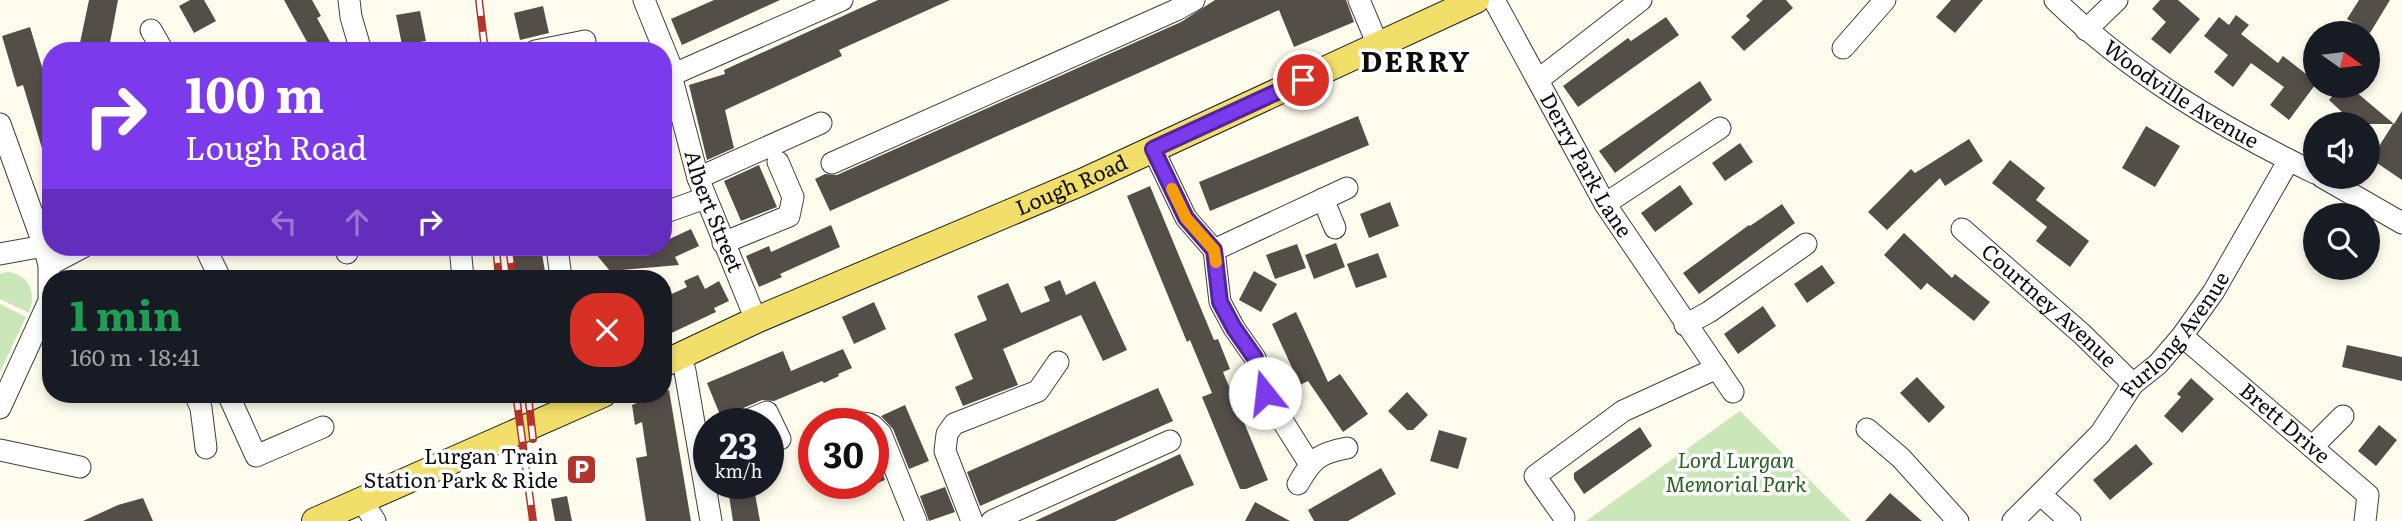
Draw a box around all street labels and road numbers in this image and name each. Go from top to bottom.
street label: Woodville Avenue [2098,31,2265,155]
street label: Derry Park Lane [1534,86,1641,243]
street label: Lough Road [1010,145,1132,222]
street label: Albert Street [678,146,753,277]
street label: Courtney Avenue [1976,235,2125,373]
street label: Furlong Avenue [2110,265,2235,403]
street label: Brett Drive [2234,374,2338,470]

